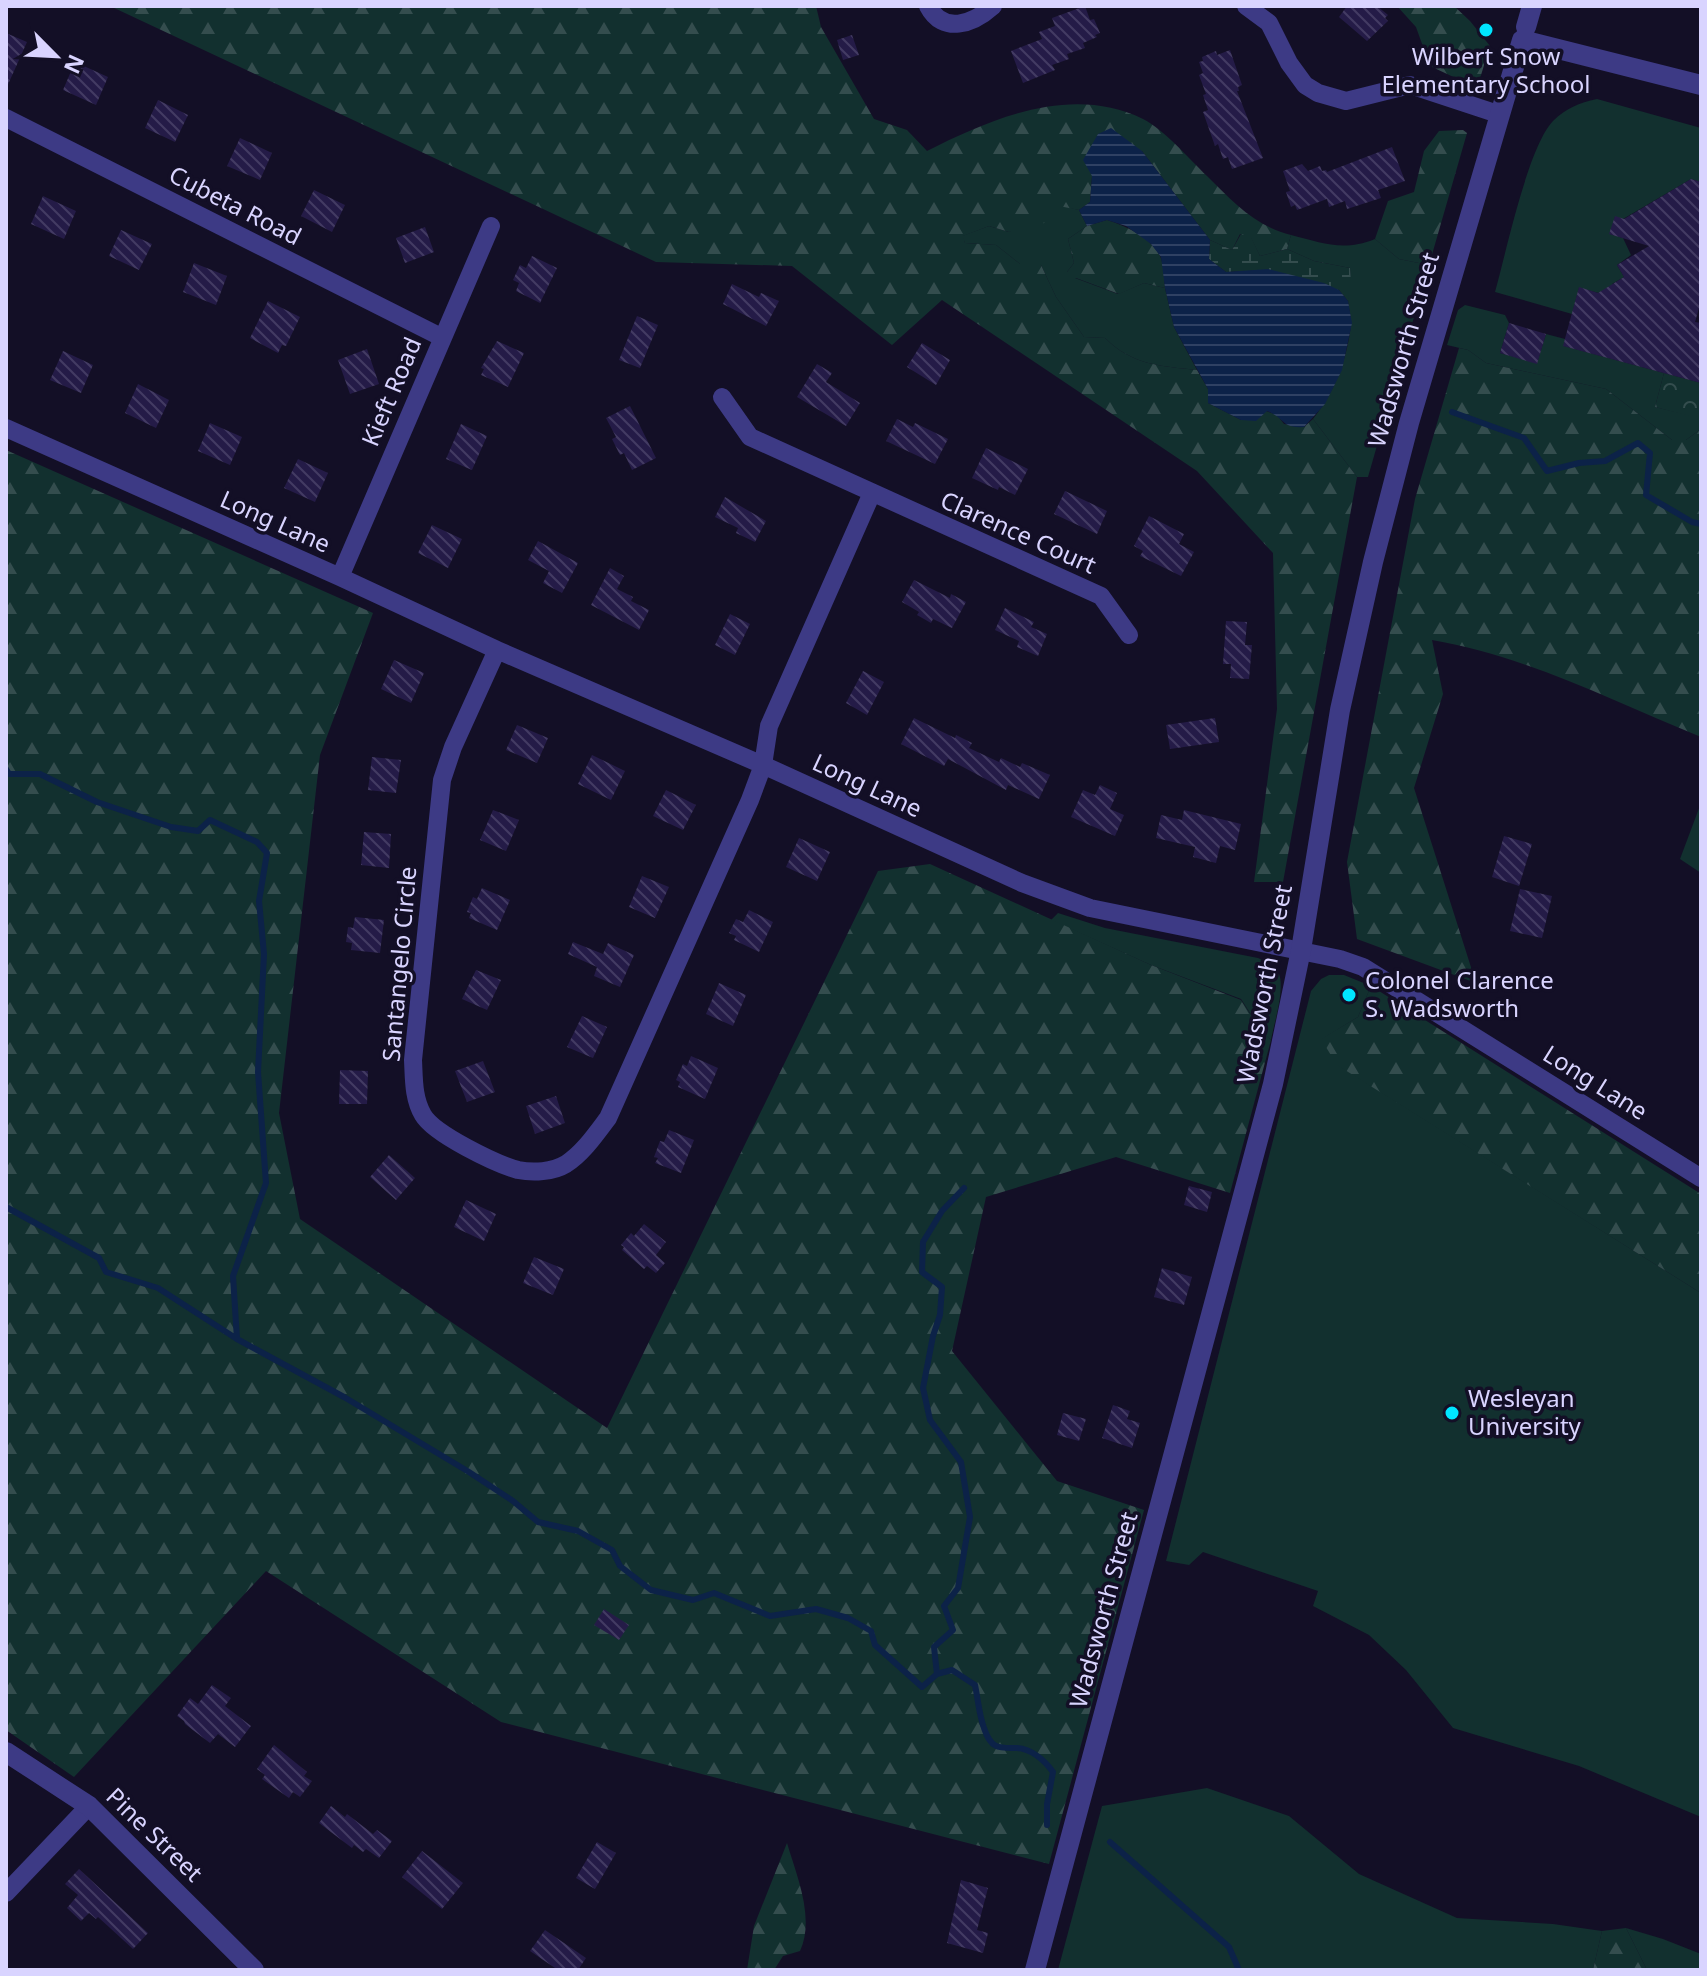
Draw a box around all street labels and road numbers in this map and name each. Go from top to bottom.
street label: Cubeta Road [164,157,307,252]
street label: Wadsworth Street [1359,248,1446,451]
street label: Kieft Road [353,332,428,451]
street label: Long Lane [215,482,336,560]
street label: Clarence Court [936,483,1102,581]
street label: Long Lane [807,745,928,824]
street label: Santangelo Circle [374,865,423,1063]
street label: Wadsworth Street [1228,881,1299,1086]
street label: Long Lane [1537,1037,1654,1127]
street label: Wadsworth Street [1061,1508,1145,1711]
street label: Pine Street [100,1780,211,1889]

